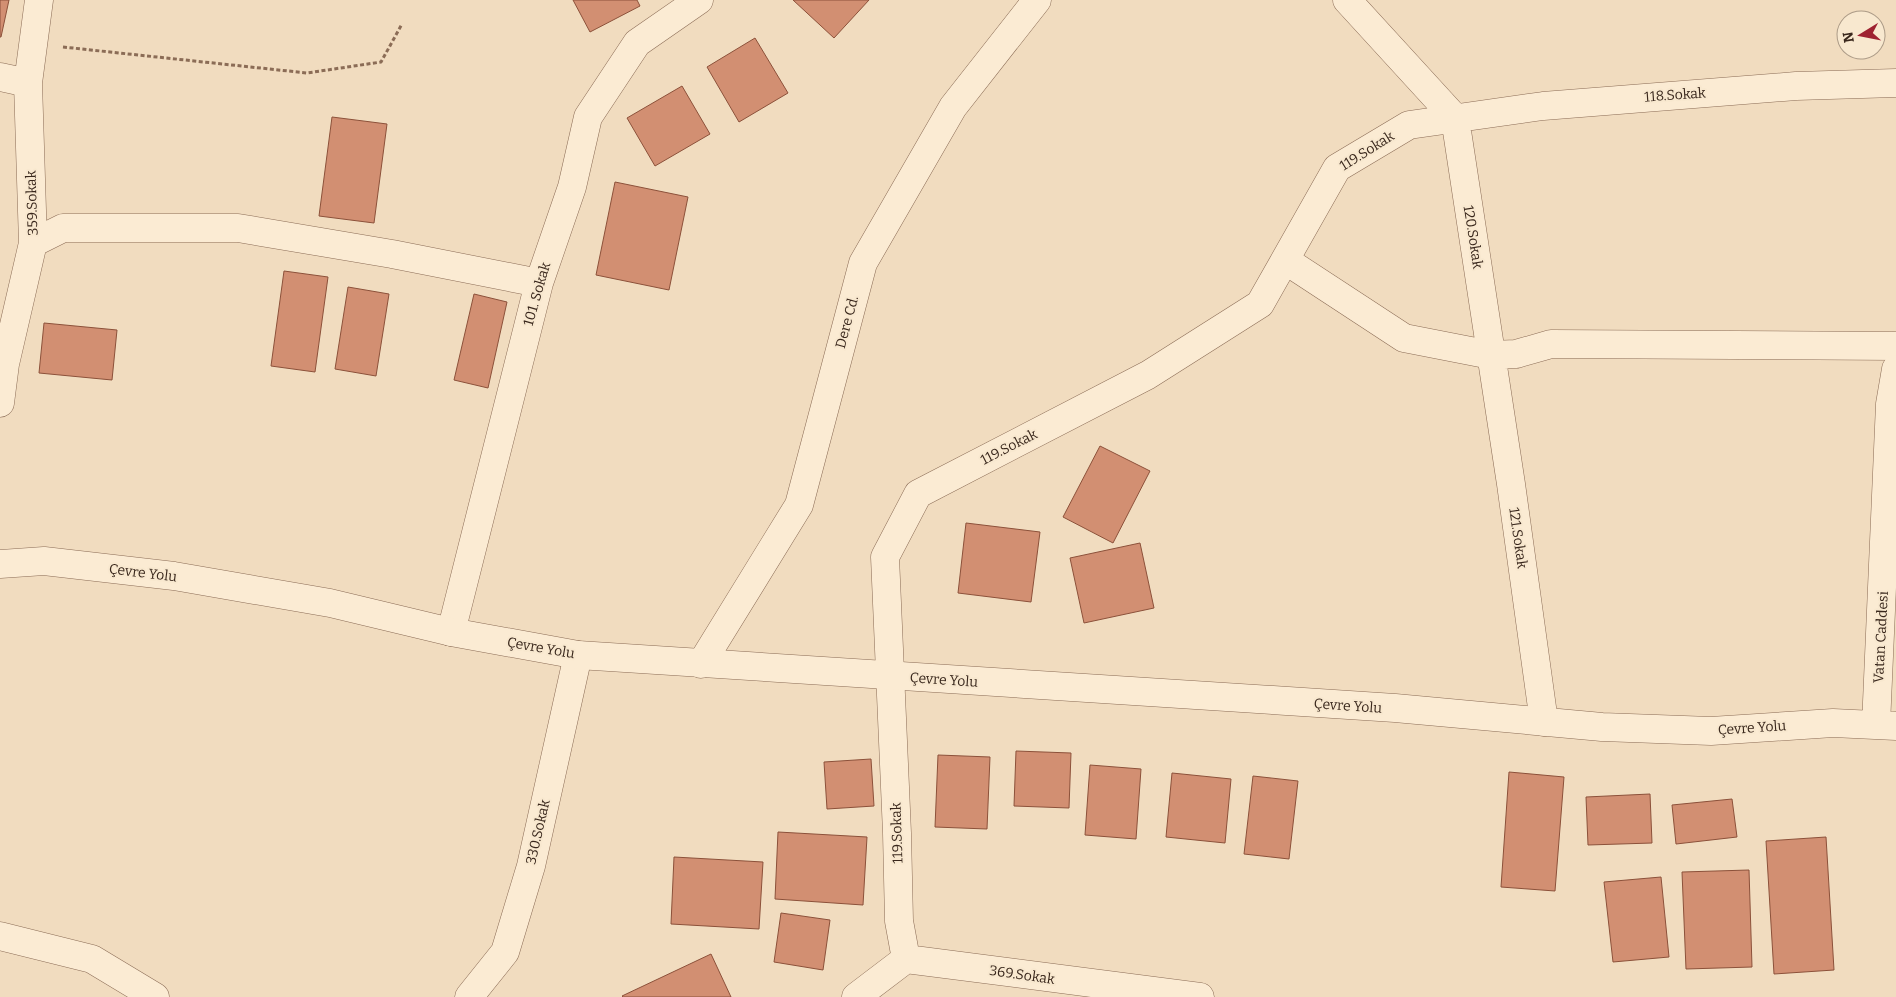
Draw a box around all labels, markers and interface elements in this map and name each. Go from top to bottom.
north arrow [1836,10,1886,60]
text: N [1839,30,1858,44]
street label: 118.Sokak [1644,84,1706,106]
street label: 119.Sokak [1337,128,1398,174]
street label: 359.Sokak [22,170,42,236]
street label: 120.Sokak [1460,204,1486,270]
street label: 101. Sokak [520,260,554,328]
street label: Dere Cd. [832,294,862,350]
street label: 119.Sokak [978,426,1040,468]
street label: 121.Sokak [1505,506,1531,570]
street label: Çevre Yolu [108,560,178,586]
street label: Vatan Caddesi [1870,591,1892,683]
street label: Çevre Yolu [506,634,576,662]
street label: Çevre Yolu [909,669,979,691]
street label: Çevre Yolu [1313,695,1383,717]
street label: Çevre Yolu [1717,717,1787,739]
street label: 330.Sokak [522,798,554,866]
street label: 119.Sokak [887,802,907,864]
street label: 369.Sokak [988,962,1056,988]

